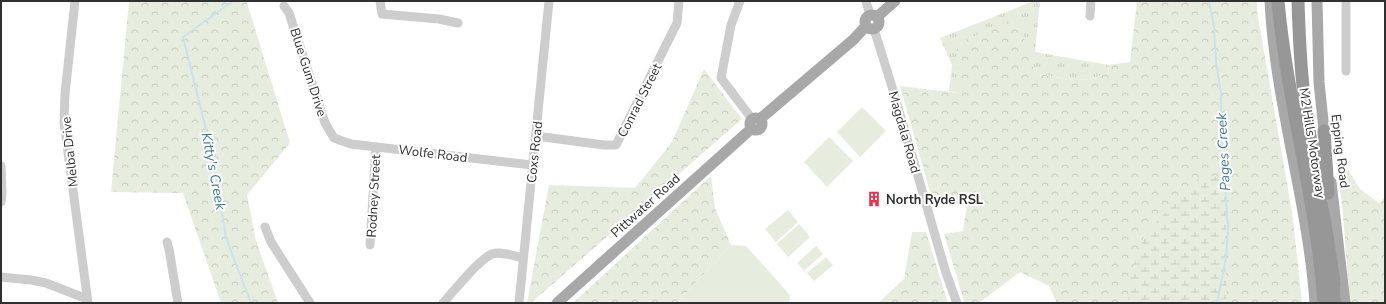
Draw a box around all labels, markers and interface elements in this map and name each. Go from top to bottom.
street label: Blue Gum Drive [285,26,331,119]
street label: Conrad Street [614,60,666,141]
street label: M2 Hills Motorway [1294,87,1330,200]
street label: Magdala Road [884,89,924,175]
water label: Pages Creek [1212,111,1235,192]
street label: Epping Road [1327,113,1353,189]
street label: Melba Drive [57,116,83,188]
street label: Coxs Road [523,120,547,184]
water label: Kitty's Creek [197,131,231,212]
street label: Wolfe Road [397,141,468,167]
street label: Rodney Street [363,154,385,238]
street label: Pittwater Road [607,170,684,242]
building icon: North Ryde RSL [865,190,883,208]
place label: North Ryde RSL [886,191,984,209]

